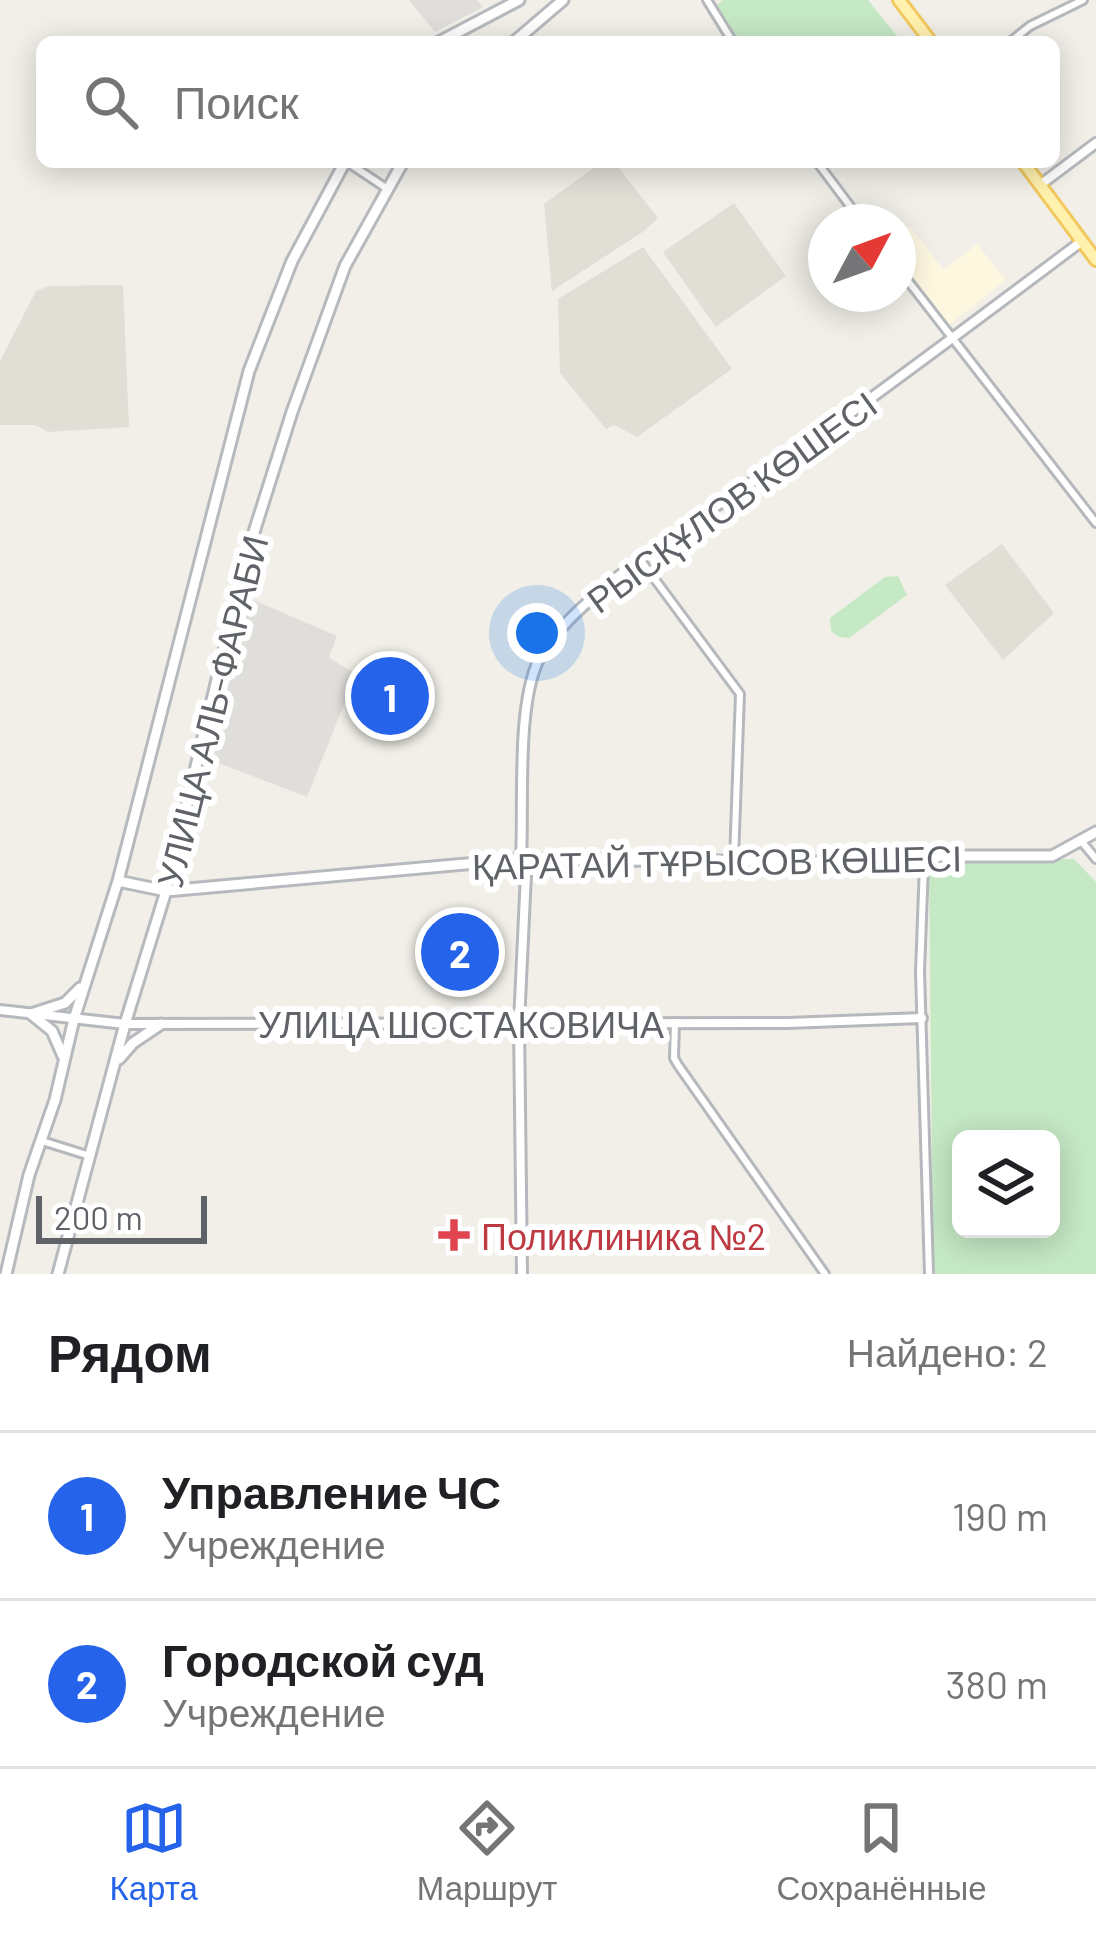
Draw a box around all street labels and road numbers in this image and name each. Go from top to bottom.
street label: РЫСҚҰЛОВ КӨШЕСІ [578,381,885,621]
street label: УЛИЦА АЛЬ-ФАРАБИ [146,531,276,892]
street label: ҚАРАТАЙ ТҰРЫСОВ КӨШЕСІ [472,835,962,888]
street label: УЛИЦА ШОСТАКОВИЧА [258,1002,664,1046]

